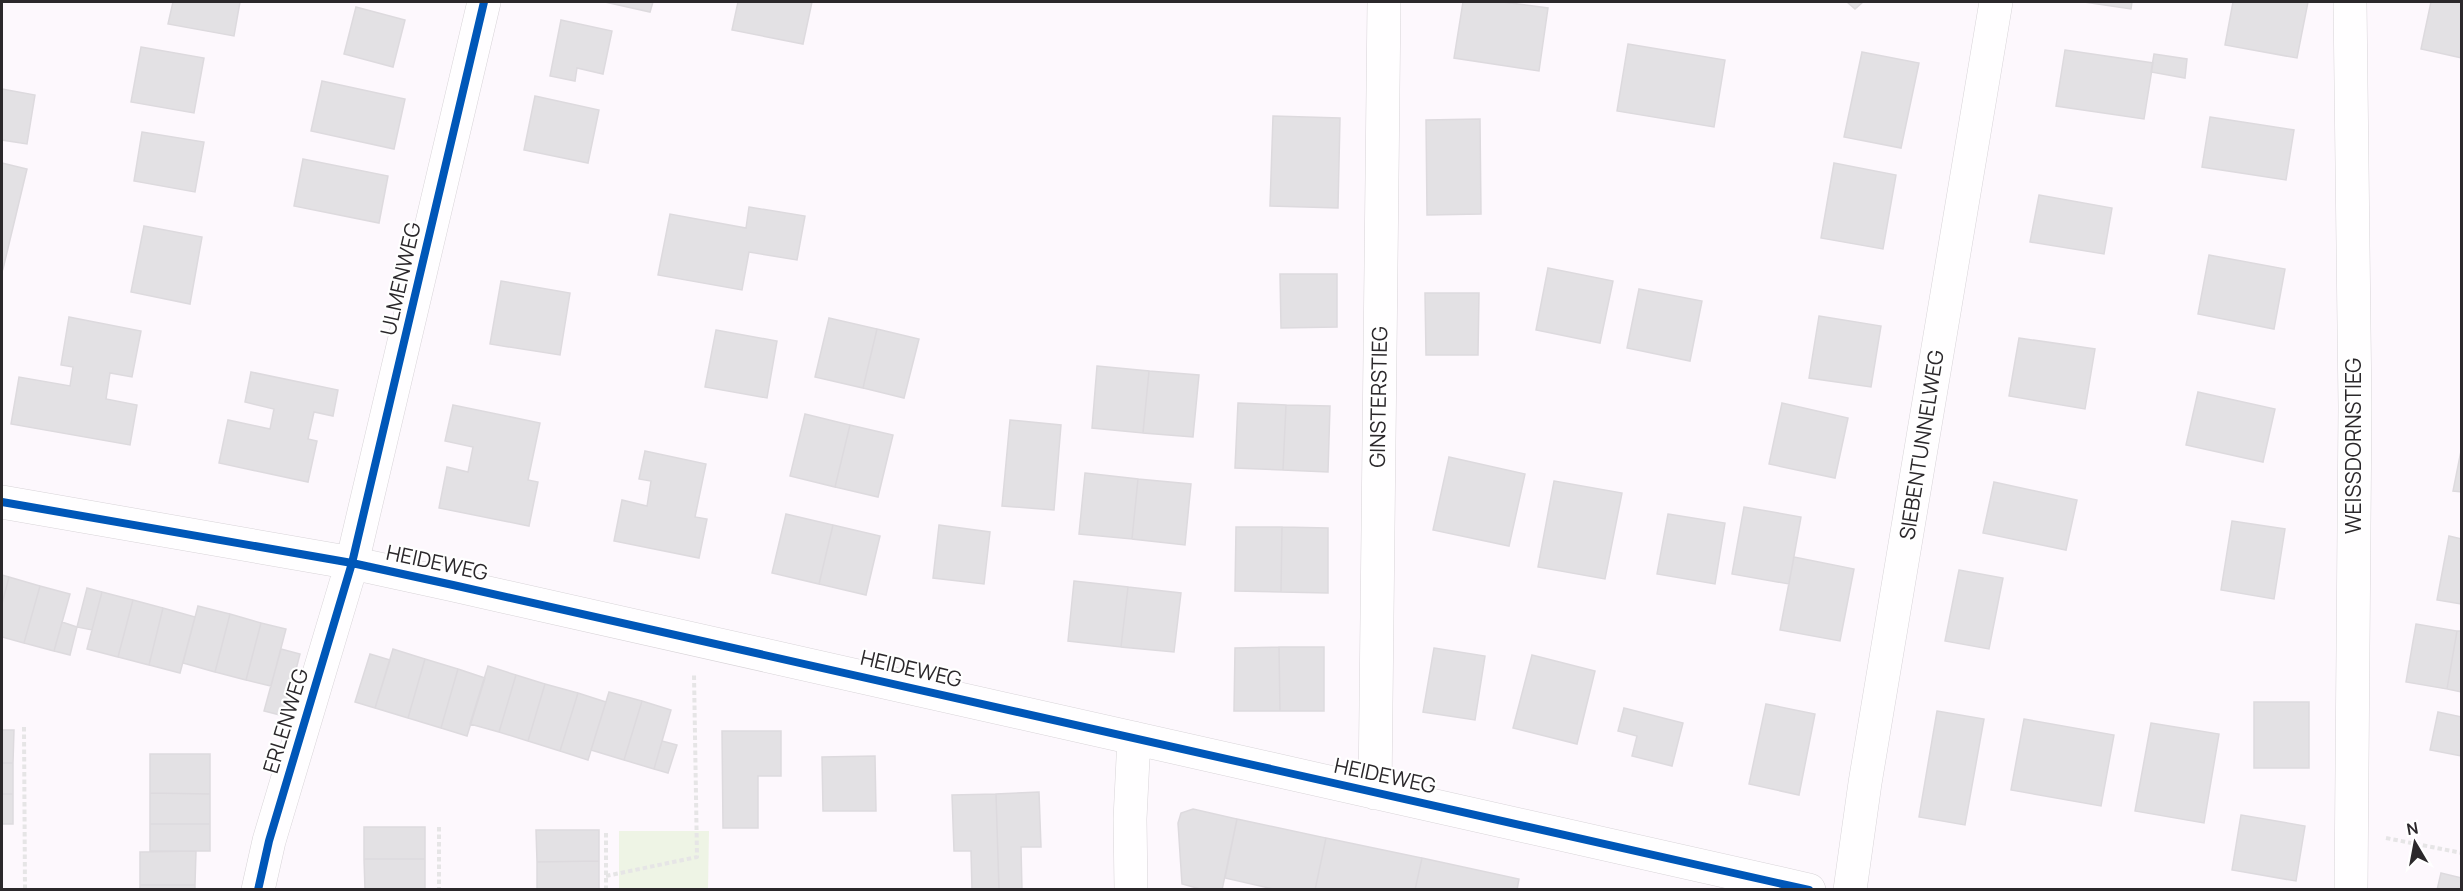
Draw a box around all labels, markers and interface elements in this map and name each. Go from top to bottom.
street label: ULMENWEG [373,219,427,338]
street label: GINSTERSTIEG [1363,326,1393,468]
street label: SIEBENTUNNELWEG [1892,348,1950,542]
street label: WEISSDORNSTIEG [2339,358,2367,534]
street label: HEIDEWEG [384,538,491,586]
street label: HEIDEWEG [858,643,965,693]
street label: ERLENWEG [256,665,314,776]
street label: HEIDEWEG [1332,751,1439,799]
north arrow [2385,813,2445,873]
text: N [2405,816,2420,840]

